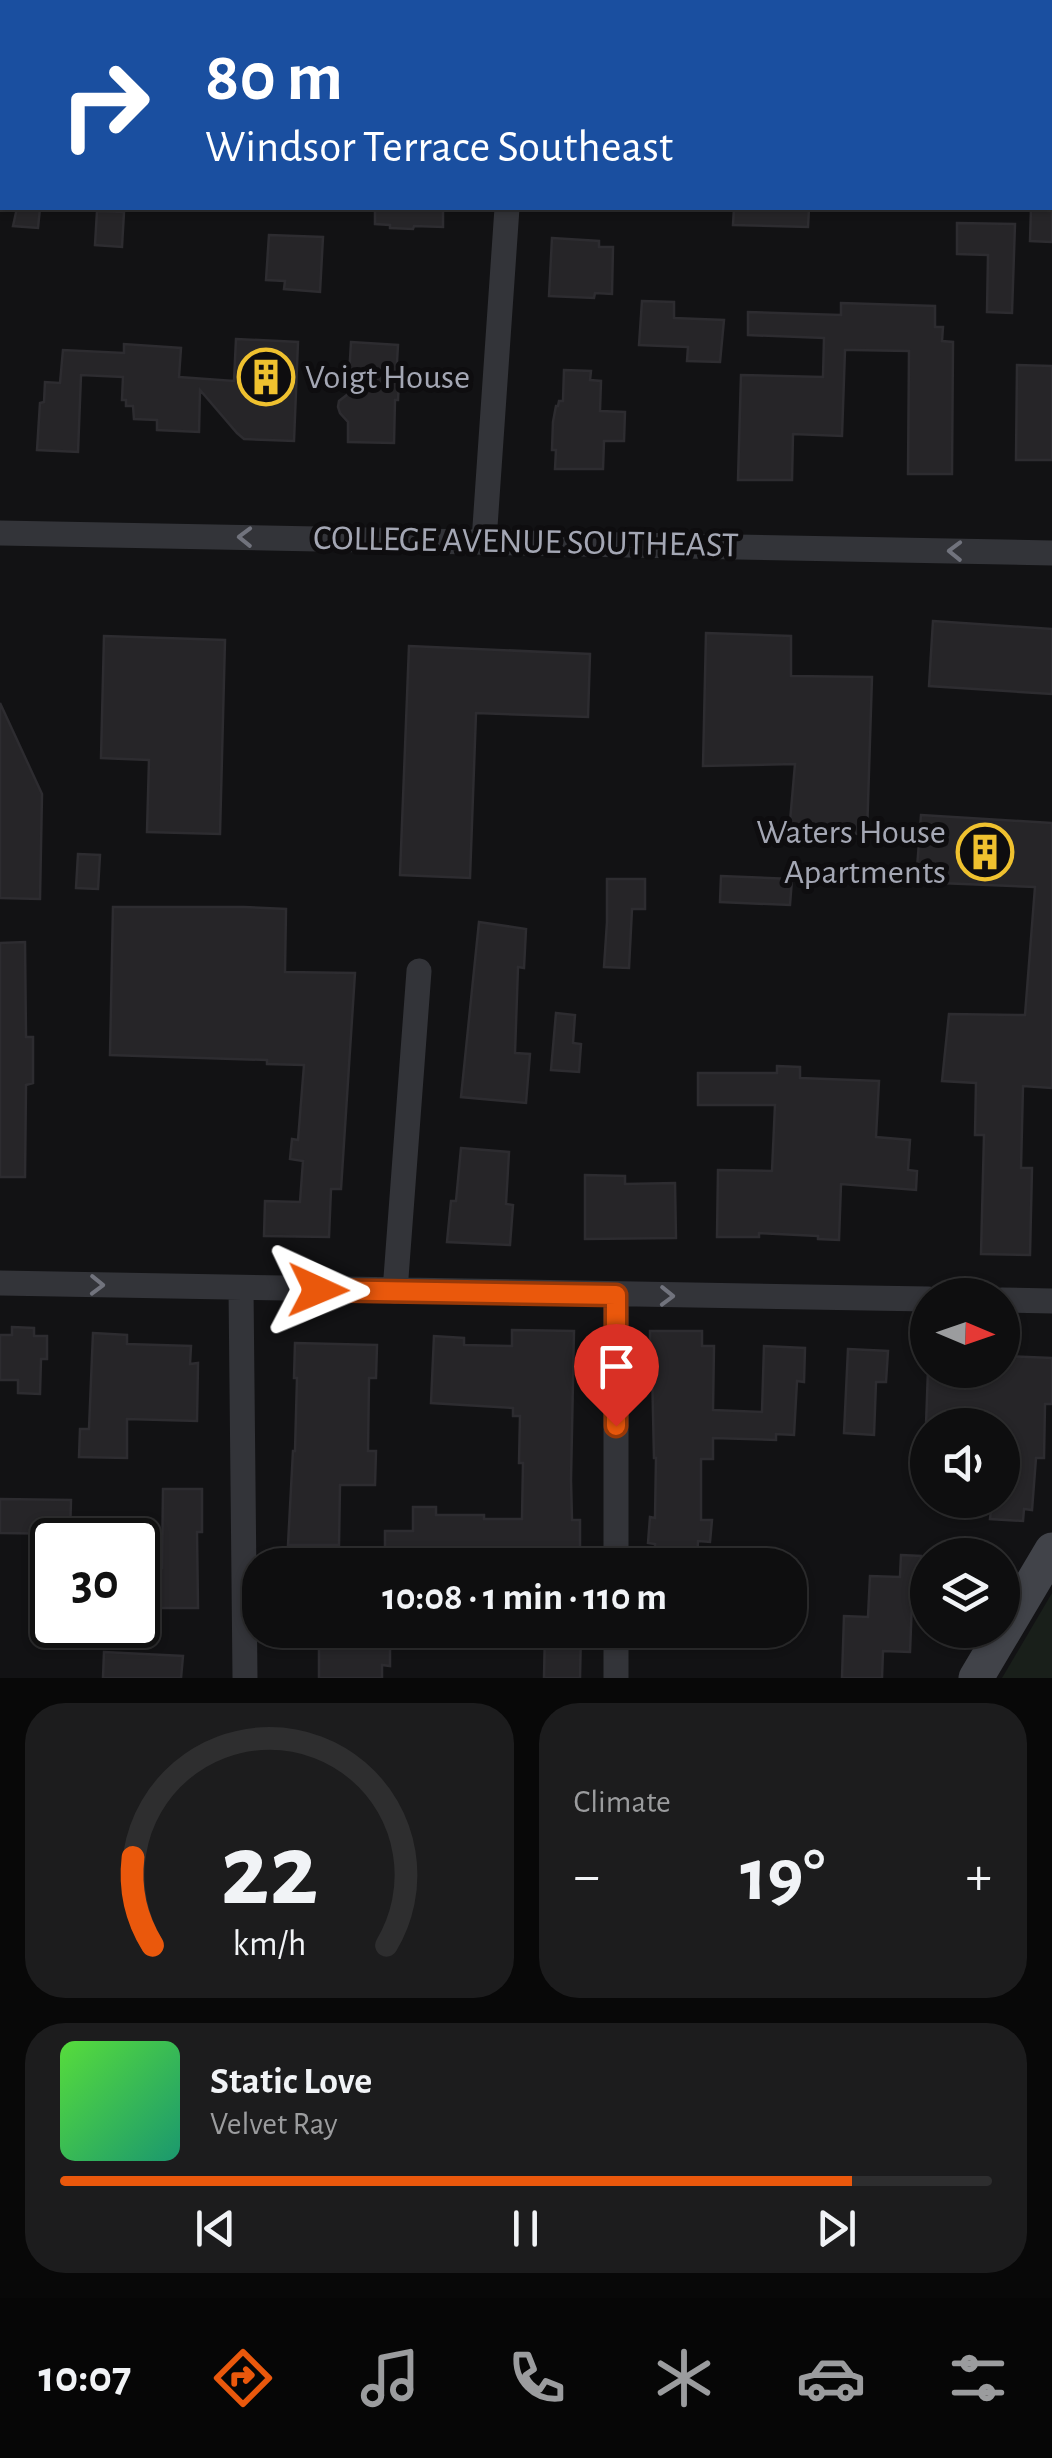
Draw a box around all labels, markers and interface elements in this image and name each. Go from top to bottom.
icon: right [40,40,170,170]
text: 80 m [205,43,343,113]
text: Windsor Terrace Southeast [205,125,673,170]
building icon: Voigt House [236,347,296,407]
place label: Voigt House [305,360,470,395]
street label: COLLEGE AVENUE SOUTHEAST [313,521,739,563]
one-way arrow [236,526,252,548]
one-way arrow [946,540,962,561]
place label: Waters House Apartments [756,815,946,890]
building icon: Waters House Apartments [955,822,1015,882]
position arrow [266,1238,370,1342]
one-way arrow [90,1274,106,1296]
north arrow [910,1278,1020,1388]
map controls [910,1278,1020,1648]
one-way arrow [660,1285,676,1307]
pin [574,1324,659,1427]
icon: arrive [589,1339,644,1394]
button: sound [910,1408,1020,1518]
speed limit sign: 30 [30,1518,160,1648]
button: layers [910,1538,1020,1648]
text: 10:08 · 1 min · 110 m [382,1579,667,1617]
text: Climate [574,1786,671,1818]
text: 22 [220,1820,318,1924]
text: 19° [740,1839,825,1914]
text: − [574,1849,600,1904]
text: + [966,1849,992,1904]
text: km/h [232,1926,306,1962]
text: Static Love [210,2063,372,2101]
text: Velvet Ray [210,2108,338,2140]
icon: previous [188,2201,243,2256]
icon: pause [498,2201,553,2256]
icon: next [809,2201,864,2256]
icon: directions [208,2343,278,2413]
icon: music [355,2343,425,2413]
icon: phone [502,2343,572,2413]
icon: climate [649,2343,719,2413]
icon: car [796,2343,866,2413]
icon: filters [943,2343,1013,2413]
text: 10:07 [39,2355,131,2400]

